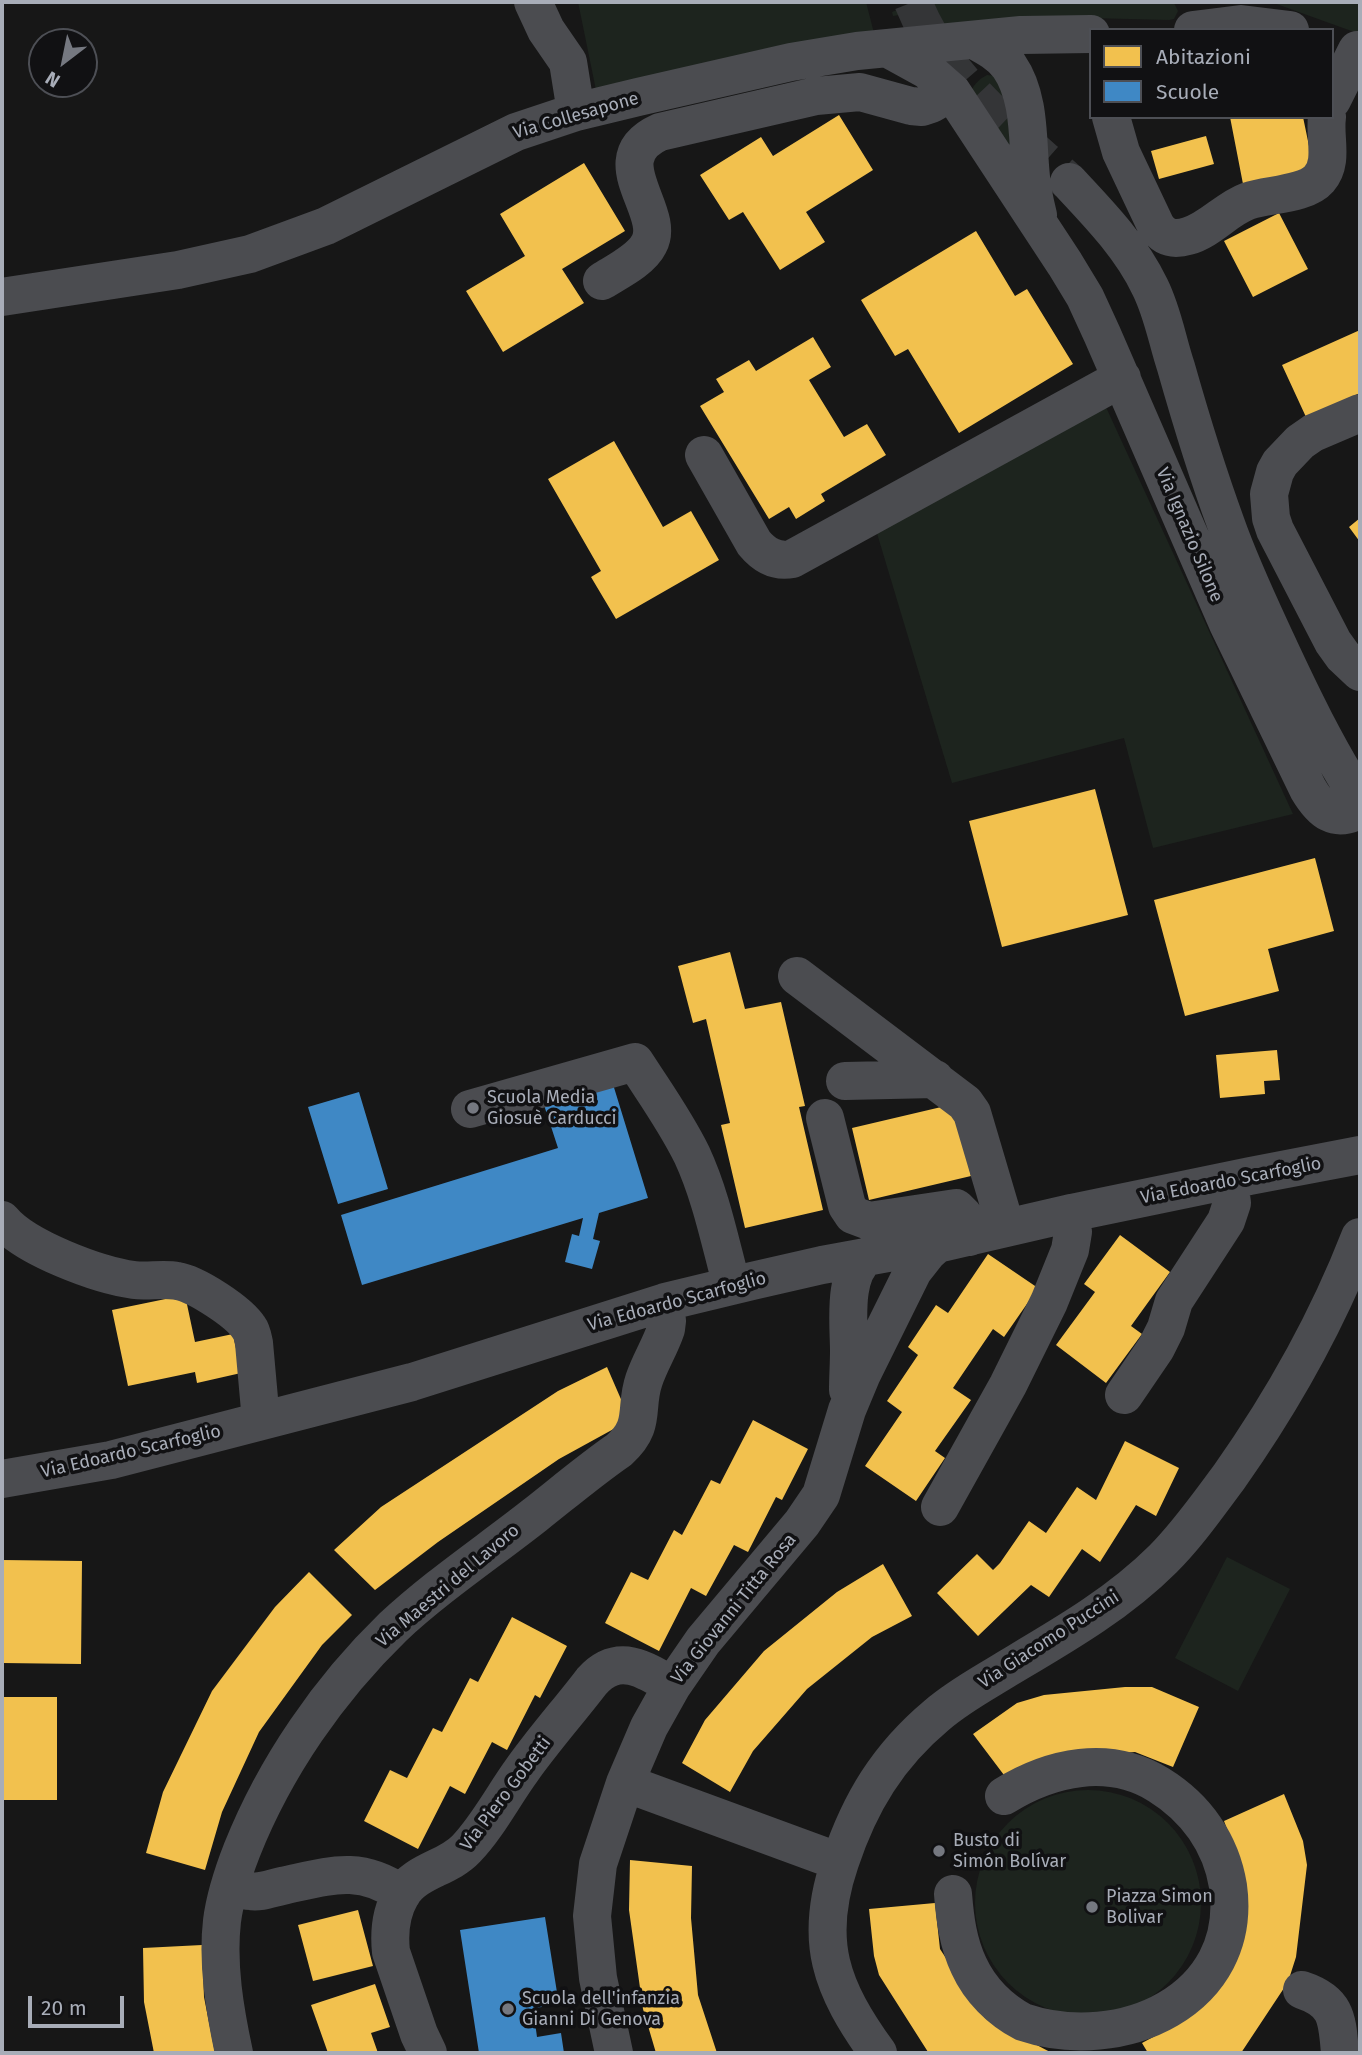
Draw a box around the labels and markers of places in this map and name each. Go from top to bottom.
place label: Scuola Media Giosuè Carducci [487,1087,617,1130]
marker: Scuola Media Giosuè Carducci [465,1100,481,1116]
place label: Busto di Simón Bolívar [953,1830,1066,1872]
marker: Busto di Simón Bolívar [931,1843,947,1859]
place label: Piazza Simon Bolivar [1106,1886,1213,1928]
marker: Piazza Simon Bolivar [1084,1899,1100,1915]
place label: Scuola dell'infanzia Gianni Di Genova [522,1988,680,2030]
marker: Scuola dell'infanzia Gianni Di Genova [500,2001,516,2017]

